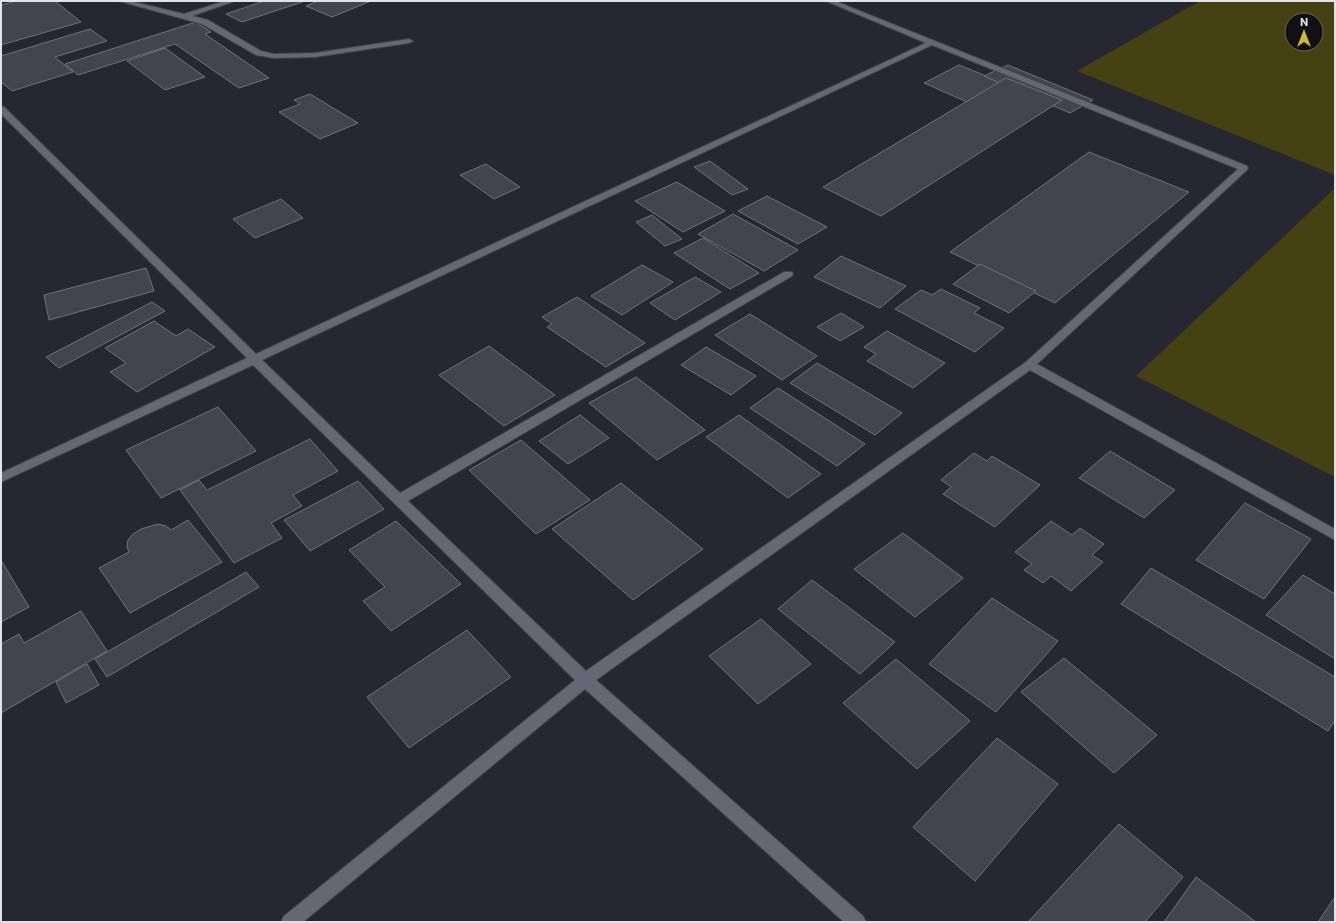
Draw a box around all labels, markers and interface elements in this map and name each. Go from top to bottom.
north arrow [1284,12,1324,52]
text: N [1300,15,1308,28]

